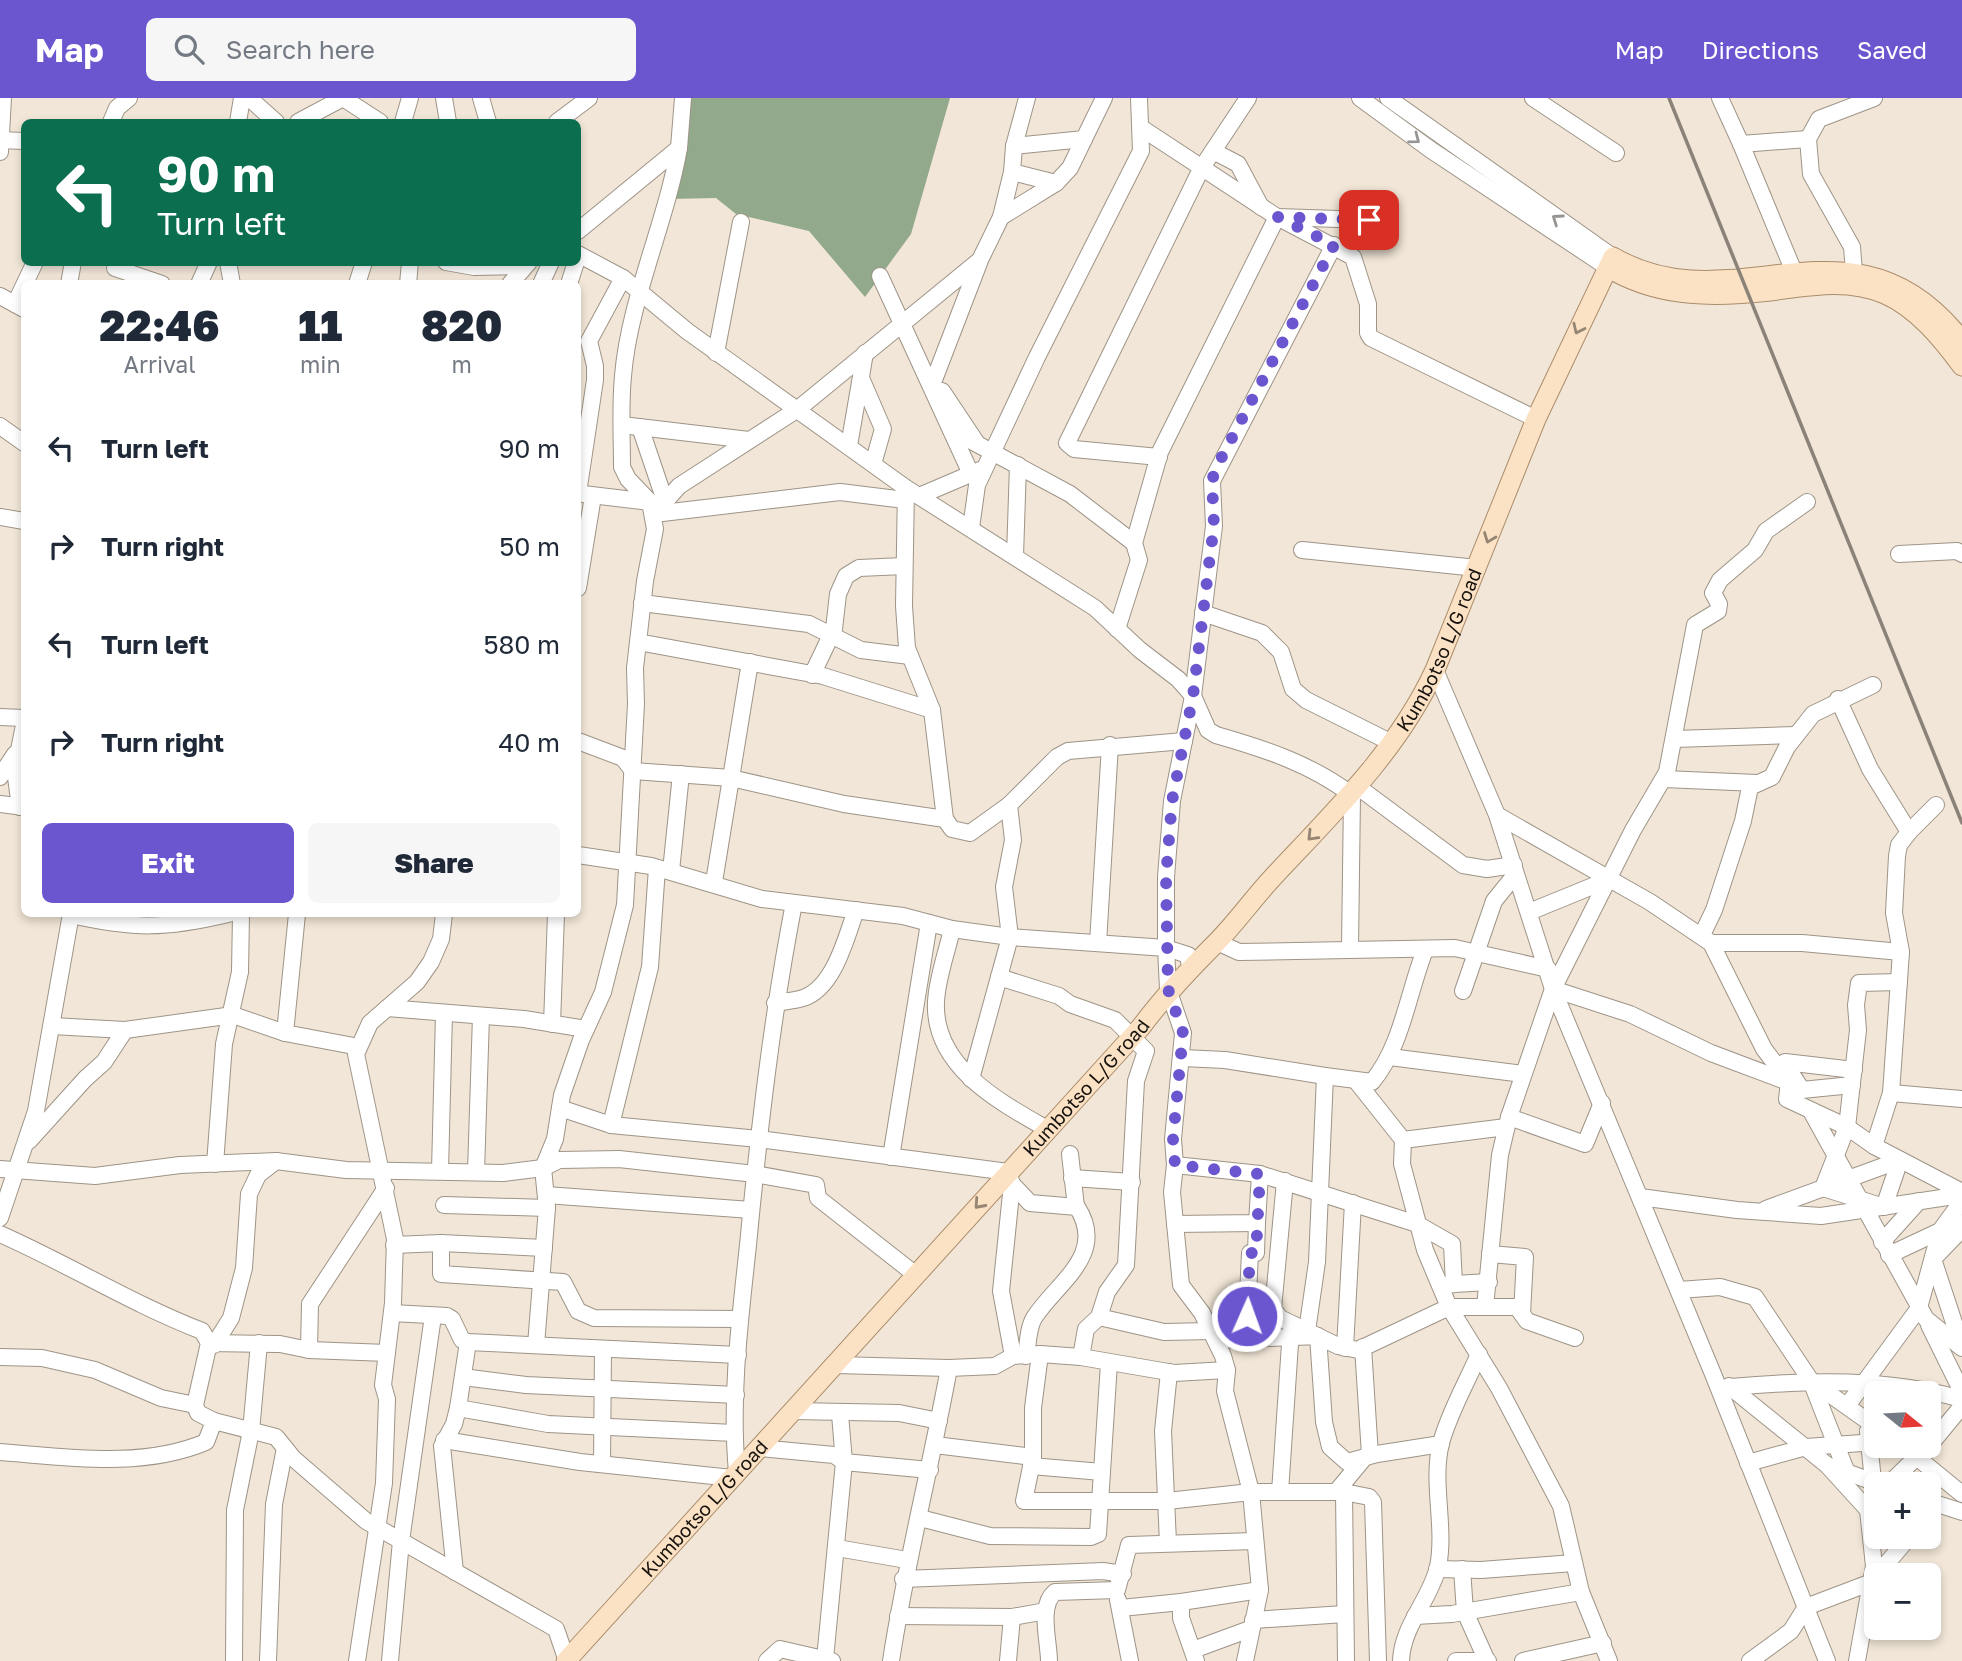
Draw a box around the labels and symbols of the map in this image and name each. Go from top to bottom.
one-way arrow [1407,130,1420,143]
pin [1339,190,1399,250]
one-way arrow [1552,215,1565,227]
one-way arrow [1572,322,1586,334]
one-way arrow [1483,532,1497,544]
street label: Kumbotso L/G road [1391,565,1486,736]
one-way arrow [1308,828,1321,841]
street label: Kumbotso L/G road [1018,1014,1154,1161]
one-way arrow [975,1196,987,1209]
position arrow [1210,1279,1284,1353]
north arrow [1864,1381,1941,1458]
street label: Kumbotso L/G road [636,1435,772,1581]

